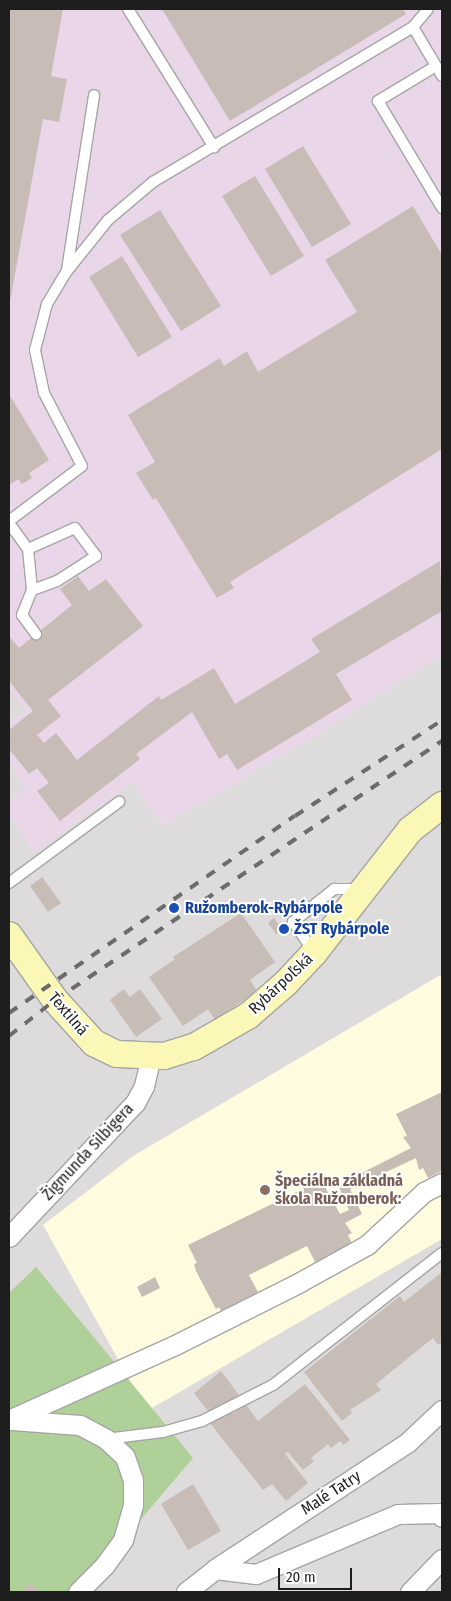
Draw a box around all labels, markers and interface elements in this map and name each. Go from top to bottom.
place label: Ružomberok-Rybárpole [185,898,343,918]
marker: Ružomberok-Rybárpole [167,901,181,915]
place label: ŽST Rybárpole [294,919,389,939]
marker: ŽST Rybárpole [278,923,290,935]
street label: Rybárpoľská [245,949,317,1019]
street label: Textilná [44,988,92,1040]
street label: Žigmunda Silbigera [38,1100,138,1204]
place label: Špeciálna základná škola Ružomberok: [275,1171,403,1209]
marker: Špeciálna základná škola Ružomberok: [259,1184,271,1196]
street label: Malé Tatry [298,1467,364,1519]
scale bar [281,1558,355,1590]
text: 20 m [286,1568,316,1586]

